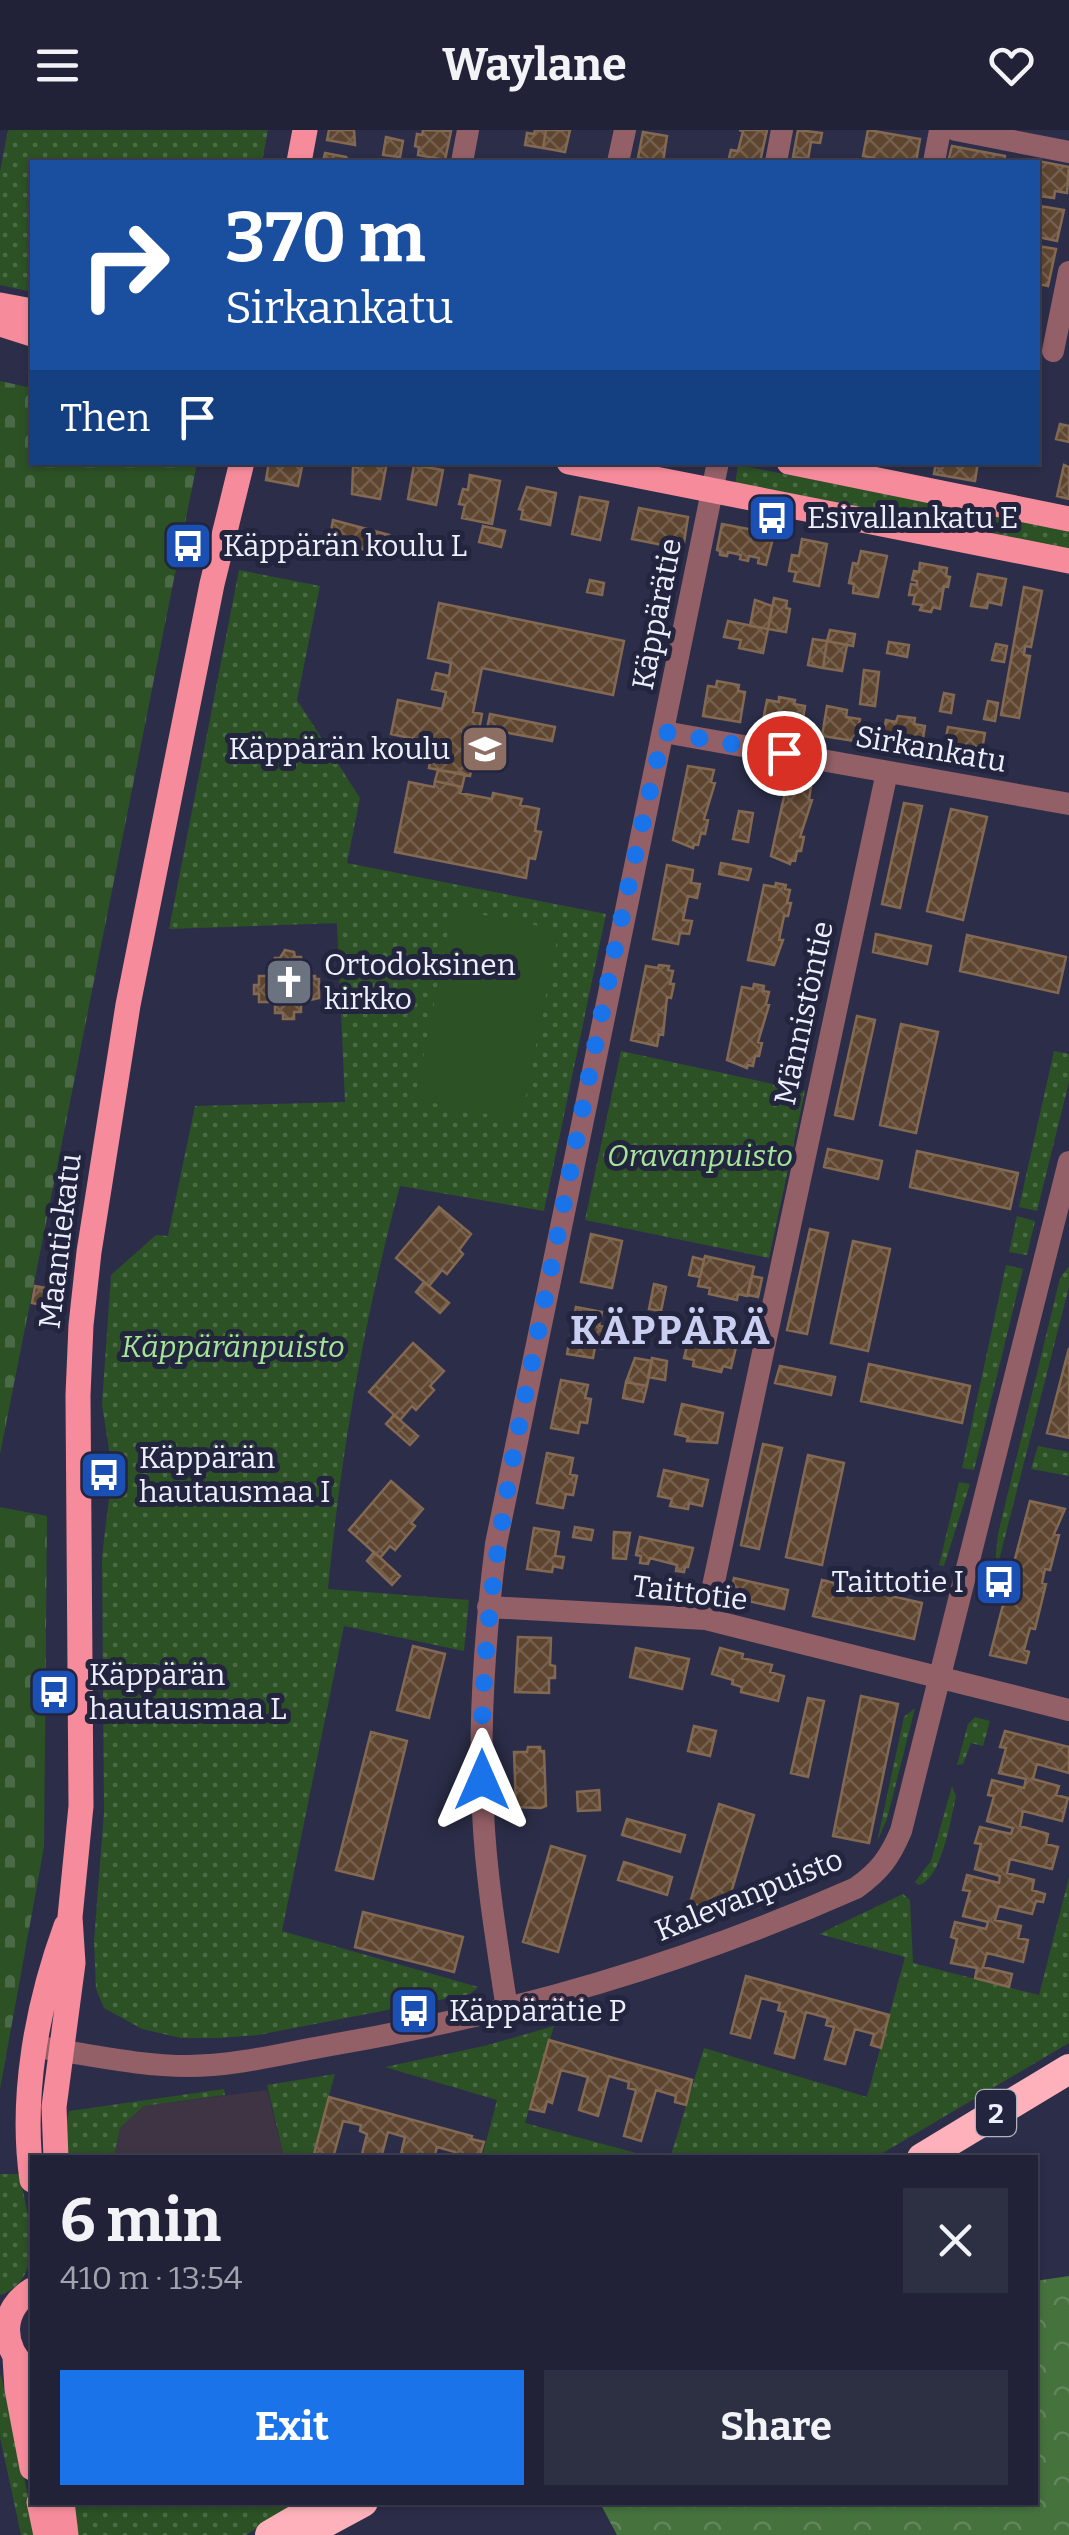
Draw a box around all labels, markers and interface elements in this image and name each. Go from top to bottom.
icon: menu [30,38,85,93]
text: Waylane [442,38,627,92]
icon: heart [984,38,1039,93]
text: 370 m [225,196,426,280]
icon: right [60,200,190,330]
text: Sirkankatu [225,281,453,335]
icon: arrive [170,390,225,445]
text: Then [60,395,150,441]
bus stop icon: Esivallankatu E [746,492,798,544]
place label: Esivallankatu E [807,500,1018,536]
bus stop icon: Käppärän koulu L [162,520,214,572]
place label: Käppärän koulu L [223,528,467,564]
street label: Käppärätie [625,535,689,693]
pin [742,711,827,796]
street label: Sirkankatu [853,718,1009,780]
school or university icon: Käppärän koulu [459,723,511,775]
icon: arrive [757,726,812,781]
place label: Käppärän koulu [229,731,450,767]
street label: Männistöntie [767,918,841,1108]
place label: Ortodoksinen kirkko [324,947,516,1017]
church icon: Ortodoksinen kirkko [263,956,315,1008]
park label: Oravanpuisto [607,1138,793,1174]
street label: Maantiekatu [31,1151,89,1331]
district label: KÄPPÄRÄ [570,1307,772,1355]
park label: Käppäränpuisto [121,1329,345,1365]
place label: Käppärän hautausmaa I [139,1440,331,1510]
bus stop icon: Käppärän hautausmaa I [78,1449,130,1501]
bus stop icon: Taittotie I [973,1556,1025,1608]
place label: Taittotie I [831,1564,964,1600]
street label: Taittotie [630,1568,750,1618]
place label: Käppärän hautausmaa L [89,1657,287,1727]
bus stop icon: Käppärän hautausmaa L [28,1666,80,1718]
position arrow [430,1728,534,1832]
street label: Kalevanpuisto [650,1841,848,1949]
bus stop icon: Käppärätie P [388,1985,440,2037]
place label: Käppärätie P [449,1993,626,2029]
road number: 2 [976,2090,1016,2136]
text: 6 min [60,2185,221,2257]
button: close [903,2188,1008,2293]
text: 410 m · 13:54 [60,2259,242,2297]
button: Exit [60,2370,524,2485]
button: Share [544,2370,1008,2485]

